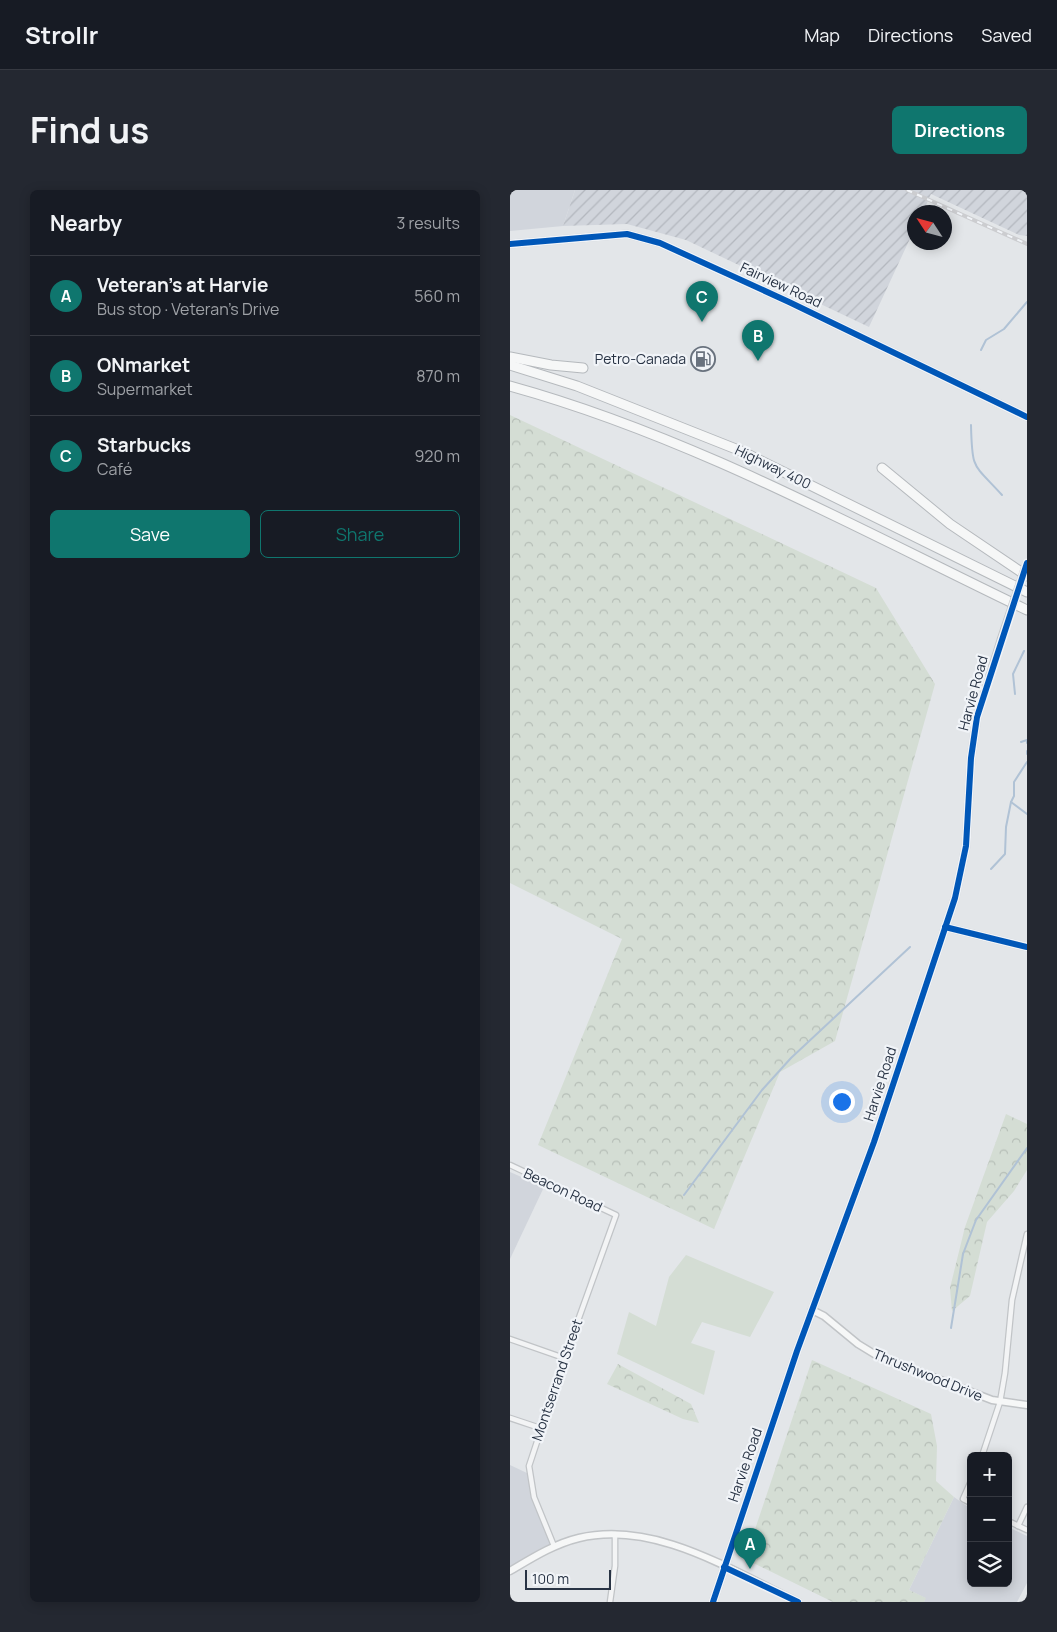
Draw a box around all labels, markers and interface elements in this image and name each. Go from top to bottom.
text: Strollr [25,18,98,51]
text: Map [804,23,840,47]
text: Directions [868,23,953,47]
text: Saved [981,23,1032,47]
text: Find us [30,106,149,154]
button: Directions [892,106,1027,154]
north arrow [907,205,952,250]
text: Nearby [50,209,122,237]
text: 3 results [397,212,460,234]
street label: Fairview Road [737,257,825,312]
text: Veteran's at Harvie [97,272,268,298]
pin: C [686,281,718,322]
text: A [61,285,71,307]
text: 560 m [414,285,460,307]
text: Bus stop · Veteran's Drive [97,298,279,320]
pin: B [742,320,774,361]
fuel station icon: Petro-Canada [690,346,716,372]
place label: Petro-Canada [595,349,686,368]
text: ONmarket [97,352,190,378]
text: B [61,365,71,387]
text: 870 m [416,365,460,387]
text: Supermarket [97,378,193,400]
text: Starbucks [97,432,191,458]
street label: Highway 400 [732,440,815,493]
text: C [60,445,72,467]
text: 920 m [414,445,460,467]
text: Café [97,458,132,480]
button: Save [50,510,250,558]
button: Share [260,510,460,558]
street label: Harvie Road [953,653,992,732]
street label: Harvie Road [859,1044,900,1123]
your location [829,1089,855,1115]
street label: Beacon Road [521,1163,606,1216]
street label: Montserrand Street [527,1316,586,1443]
street label: Thrushwood Drive [871,1344,986,1405]
street label: Harvie Road [723,1425,766,1504]
map controls [967,1452,1012,1587]
button: + [967,1452,1012,1497]
button: − [967,1497,1012,1542]
pin: A [734,1528,766,1569]
button: layers [967,1542,1012,1587]
scale bar [525,1567,611,1590]
text: 100 m [532,1569,569,1588]

